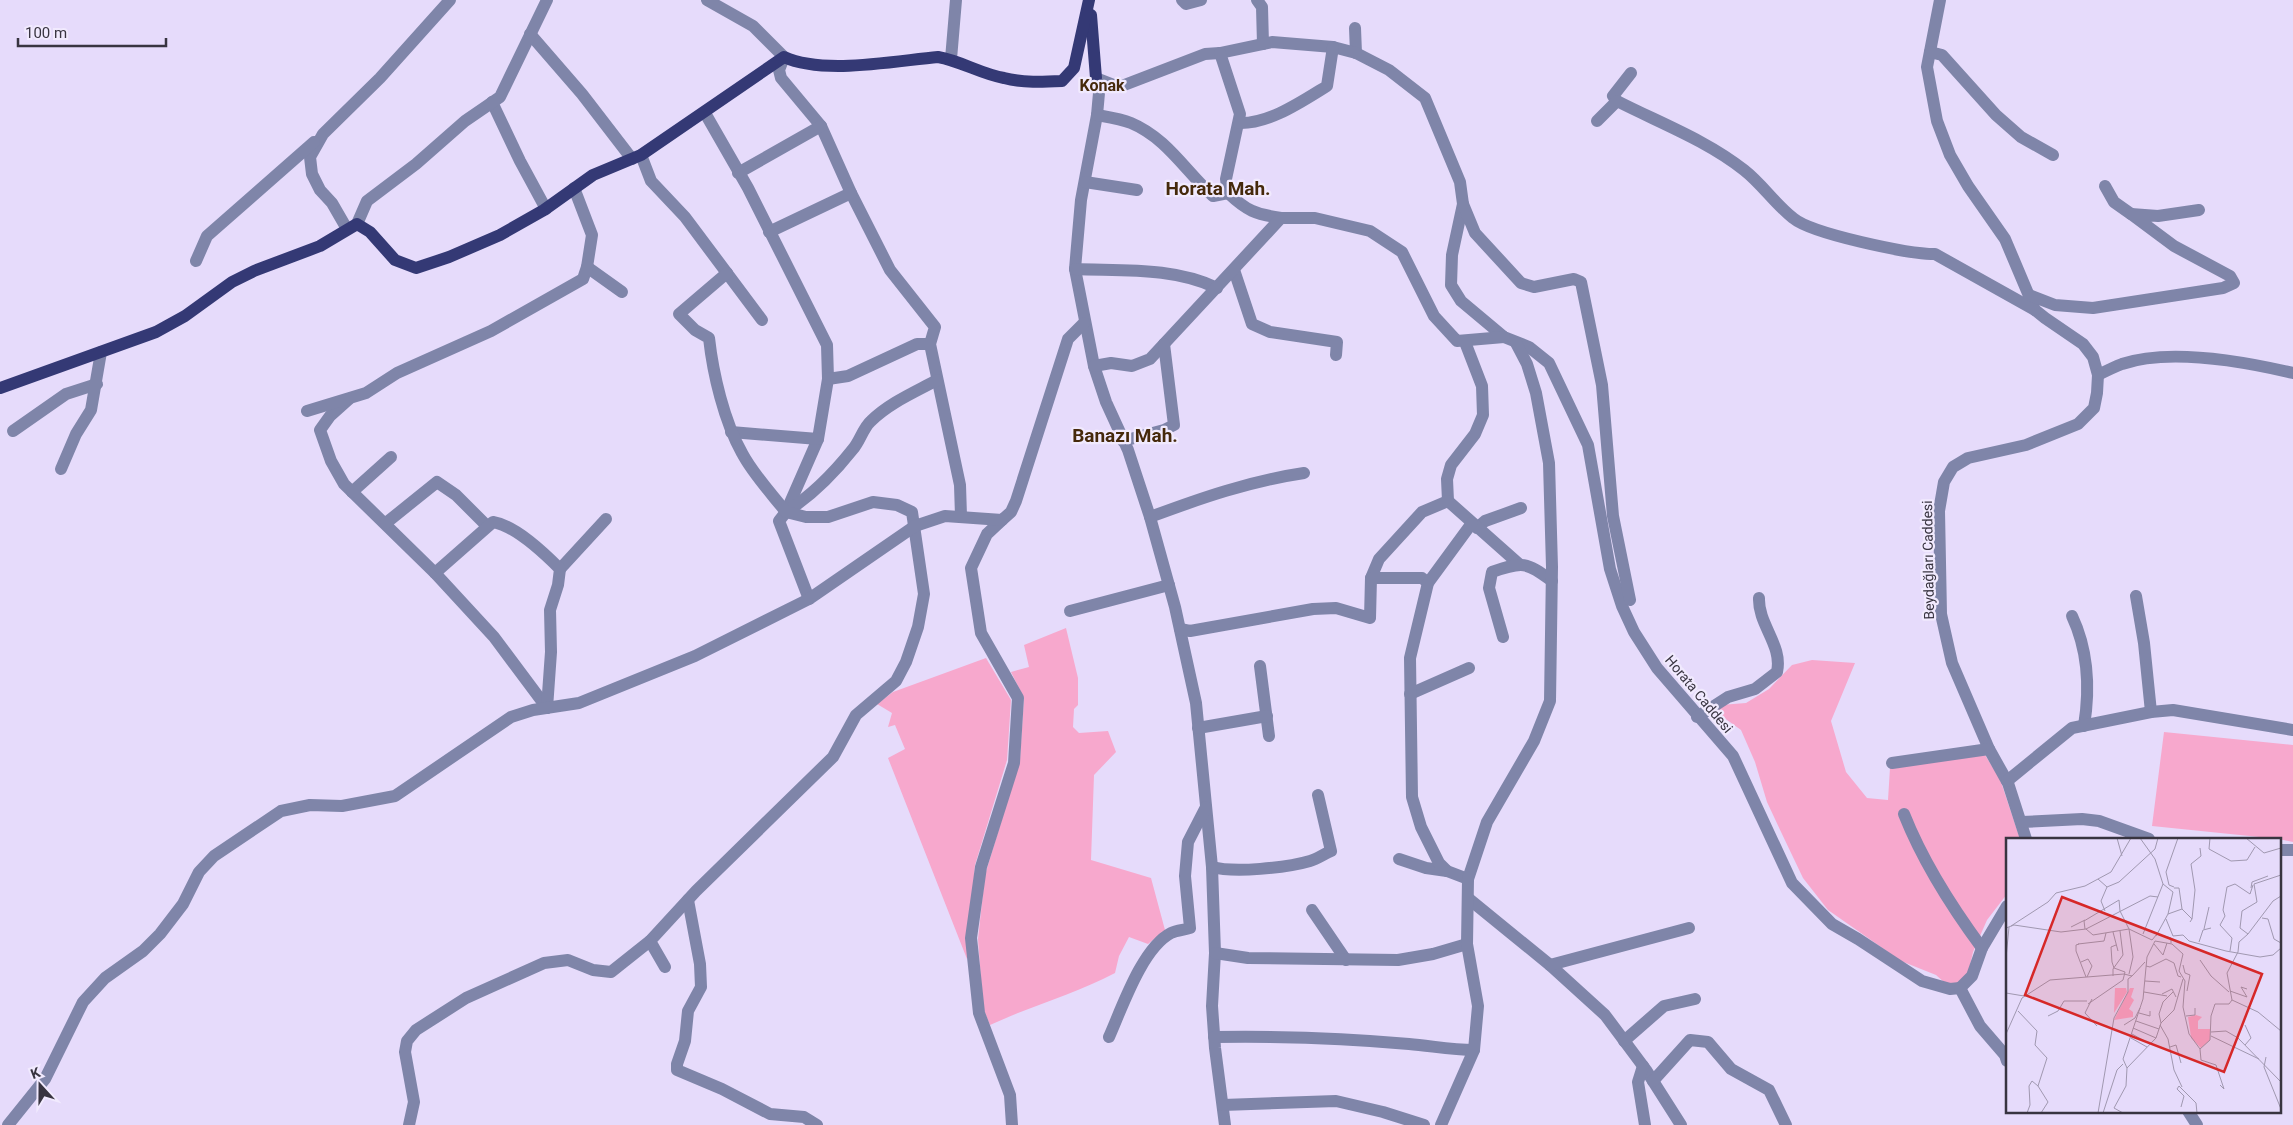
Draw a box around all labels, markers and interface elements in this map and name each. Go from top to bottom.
scale bar [18,15,165,47]
text: 100 m [25,24,67,42]
district label: Konak [1079,76,1125,95]
district label: Horata Mah. [1165,177,1271,200]
district label: Banazı Mah. [1072,424,1178,447]
street label: Beydağları Caddesi [1919,500,1937,620]
street label: Horata Caddesi [1662,652,1736,736]
inset map [2006,838,2280,1112]
north arrow [15,1060,65,1110]
text: K [28,1064,42,1082]

